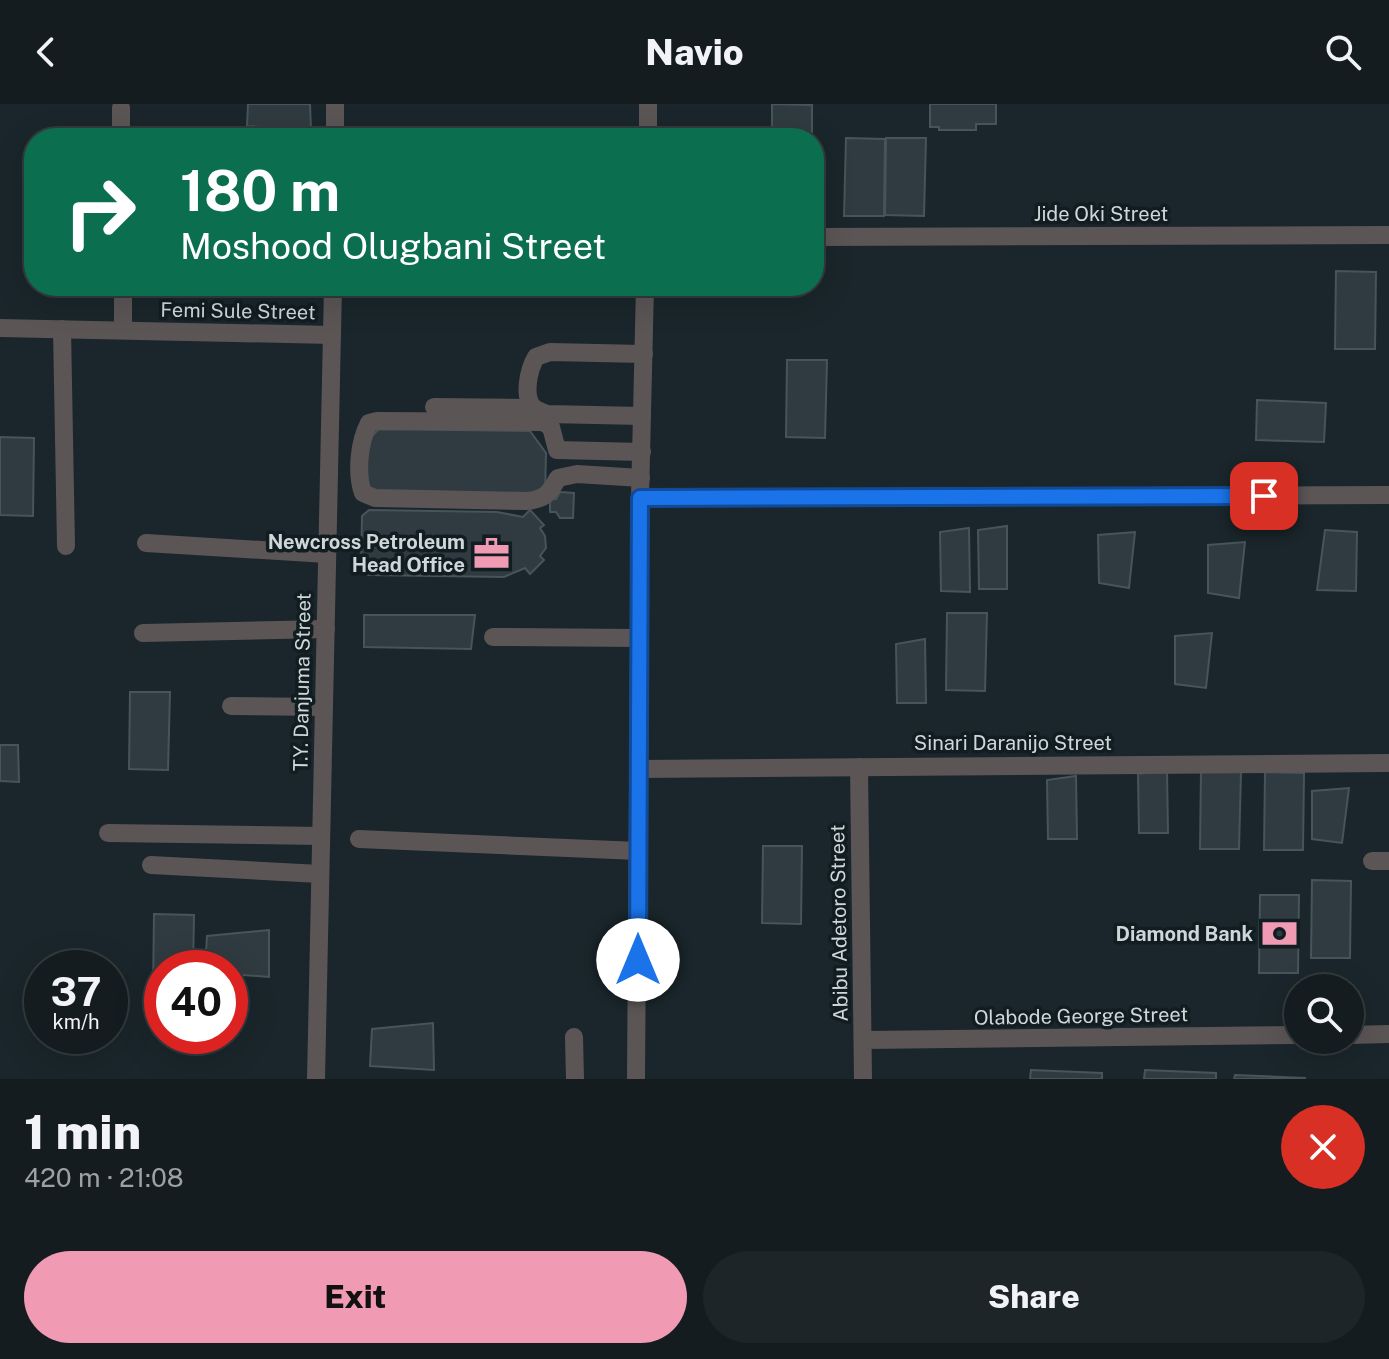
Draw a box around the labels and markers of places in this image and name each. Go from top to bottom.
pin [1230,462,1298,530]
place label: Newcross Petroleum Head Office [268,530,465,577]
office icon: Newcross Petroleum Head Office [472,534,510,572]
bank icon: Diamond Bank [1260,915,1298,953]
place label: Diamond Bank [1116,922,1253,946]

